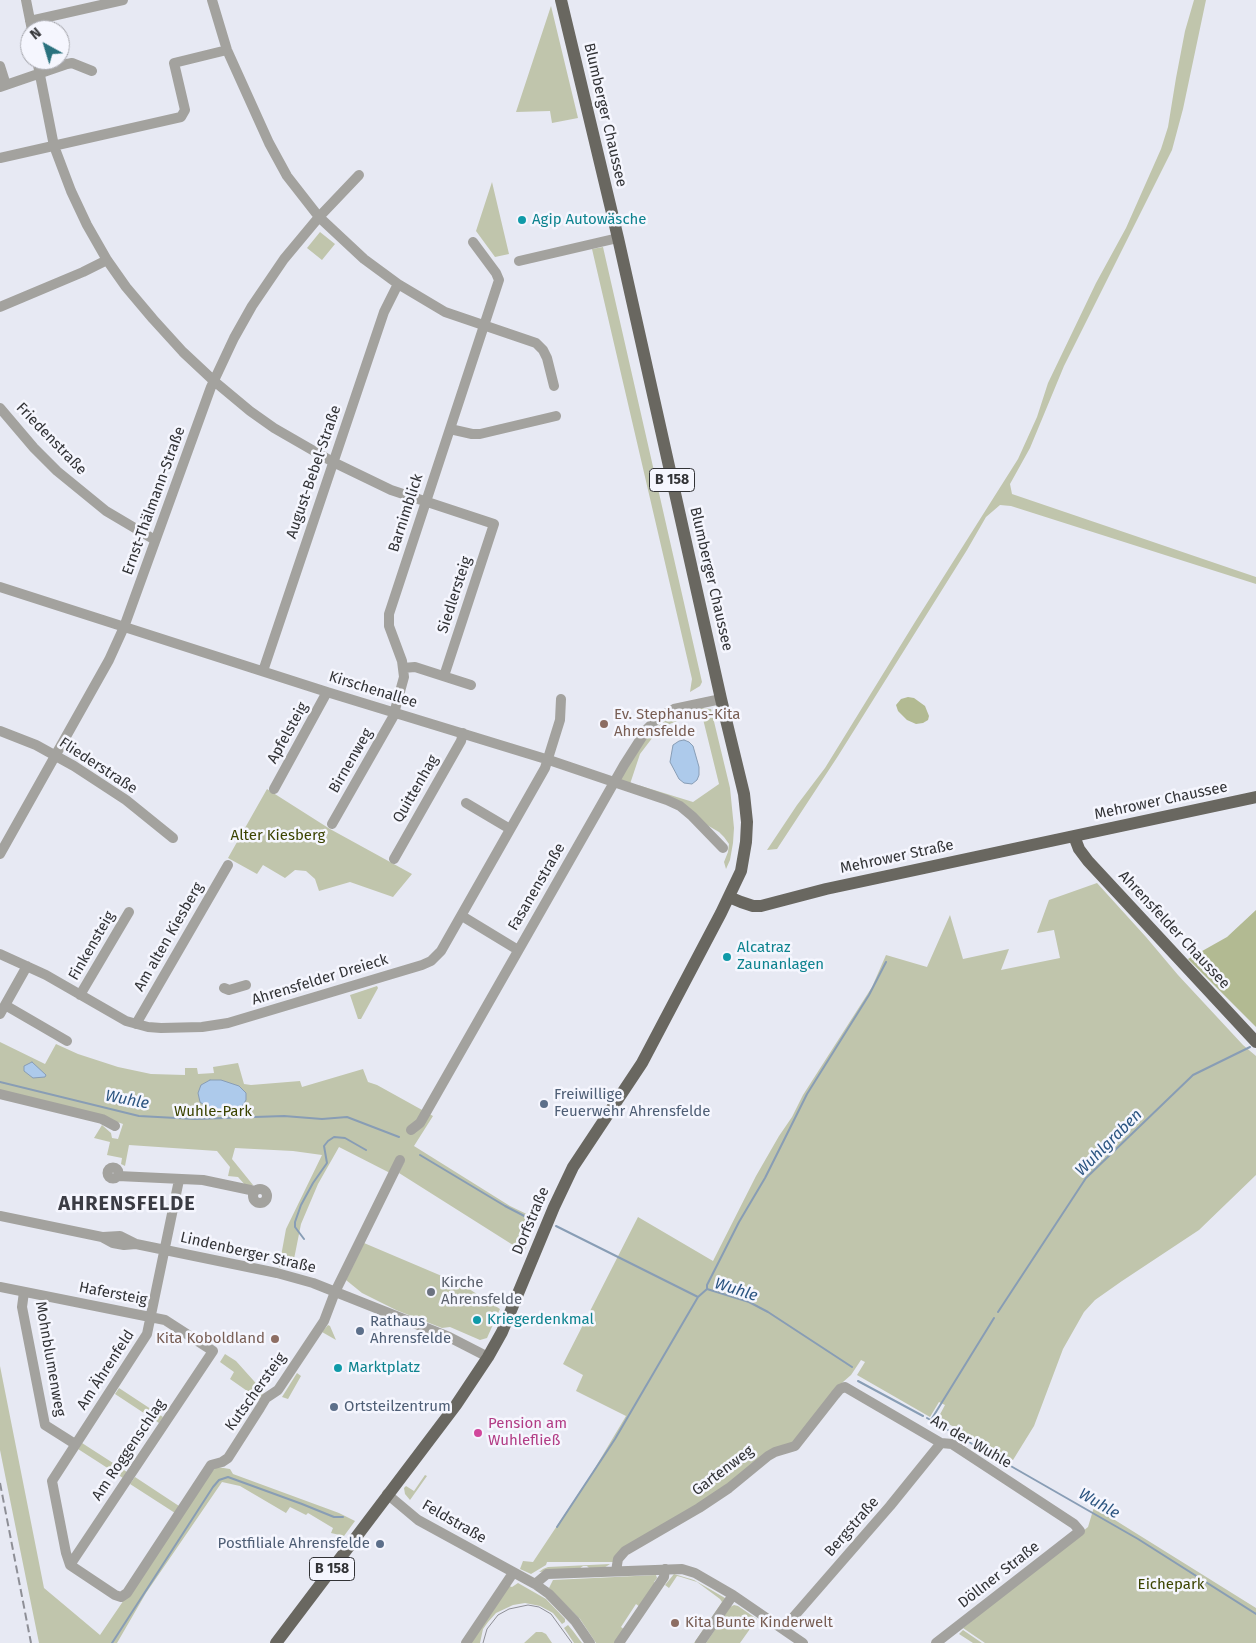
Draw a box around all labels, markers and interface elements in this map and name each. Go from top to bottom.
north arrow [20,20,70,70]
text: N [27,24,45,43]
street label: Blumberger Chaussee [580,41,630,189]
place label: Agip Autowäsche [532,211,647,229]
marker: Agip Autowäsche [516,214,528,226]
street label: Friedenstraße [12,399,90,479]
street label: August-Bebel-Straße [283,403,345,541]
street label: Ernst-Thälmann-Straße [119,424,189,578]
road number: B 158 [650,468,694,492]
street label: Barnimblick [385,472,427,554]
street label: Blumberger Chaussee [686,505,736,653]
street label: Siedlersteig [434,554,476,636]
street label: Kirschenallee [327,668,419,712]
street label: Apfelsteig [264,699,312,767]
place label: Ev. Stephanus-Kita Ahrensfelde [614,706,740,741]
marker: Ev. Stephanus-Kita Ahrensfelde [598,718,610,730]
street label: Birnenweg [325,725,377,797]
street label: Fliederstraße [56,734,140,798]
street label: Quittenhag [389,752,443,826]
street label: Mehrower Chaussee [1093,778,1229,824]
park label: Alter Kiesberg [231,827,325,845]
street label: Mehrower Straße [839,836,955,878]
street label: Fasanenstraße [505,840,569,934]
street label: Ahrensfelder Chaussee [1115,867,1233,993]
street label: Am alten Kiesberg [131,879,207,995]
street label: Finkensteig [65,908,119,984]
place label: Alcatraz Zaunanlagen [737,939,824,974]
street label: Ahrensfelder Dreieck [250,951,390,1009]
marker: Alcatraz Zaunanlagen [721,951,733,963]
water label: Wuhle [103,1086,151,1114]
place label: Freiwillige Feuerwehr Ahrensfelde [554,1086,710,1121]
marker: Freiwillige Feuerwehr Ahrensfelde [538,1098,550,1110]
park label: Wuhle-Park [174,1103,252,1121]
water label: Wuhlgraben [1072,1106,1146,1180]
street label: Dorfstraße [509,1184,553,1258]
district label: AHRENSFELDE [57,1192,197,1216]
street label: Lindenberger Straße [178,1229,318,1277]
place label: Kirche Ahrensfelde [441,1274,522,1309]
water label: Wuhle [712,1274,760,1306]
street label: Hafersteig [77,1279,149,1309]
marker: Kirche Ahrensfelde [425,1286,437,1298]
street label: Mohnblumenweg [31,1300,69,1418]
place label: Kriegerdenkmal [487,1311,594,1329]
place label: Rathaus Ahrensfelde [370,1313,451,1348]
marker: Kriegerdenkmal [471,1314,483,1326]
marker: Rathaus Ahrensfelde [354,1325,366,1337]
street label: Am Ährenfeld [74,1327,138,1413]
place label: Kita Koboldland [156,1330,265,1348]
marker: Kita Koboldland [269,1333,281,1345]
street label: Kutschersteig [222,1350,290,1434]
place label: Marktplatz [348,1359,420,1377]
marker: Marktplatz [332,1362,344,1374]
street label: Am Roggenschlag [88,1396,170,1504]
place label: Ortsteilzentrum [344,1398,451,1416]
marker: Ortsteilzentrum [328,1401,340,1413]
street label: An der Wuhle [927,1412,1015,1472]
place label: Pension am Wuhlefließ [488,1415,567,1450]
marker: Pension am Wuhlefließ [472,1427,484,1439]
street label: Gartenweg [689,1442,757,1500]
water label: Wuhle [1075,1485,1123,1523]
street label: Bergstraße [821,1493,883,1561]
street label: Feldstraße [419,1496,489,1548]
place label: Postfiliale Ahrensfelde [218,1535,370,1553]
marker: Postfiliale Ahrensfelde [374,1538,386,1550]
street label: Döllner Straße [955,1538,1043,1612]
road number: B 158 [310,1558,354,1580]
park label: Eichepark [1138,1576,1204,1594]
place label: Kita Bunte Kinderwelt [685,1614,833,1632]
marker: Kita Bunte Kinderwelt [669,1617,681,1629]

